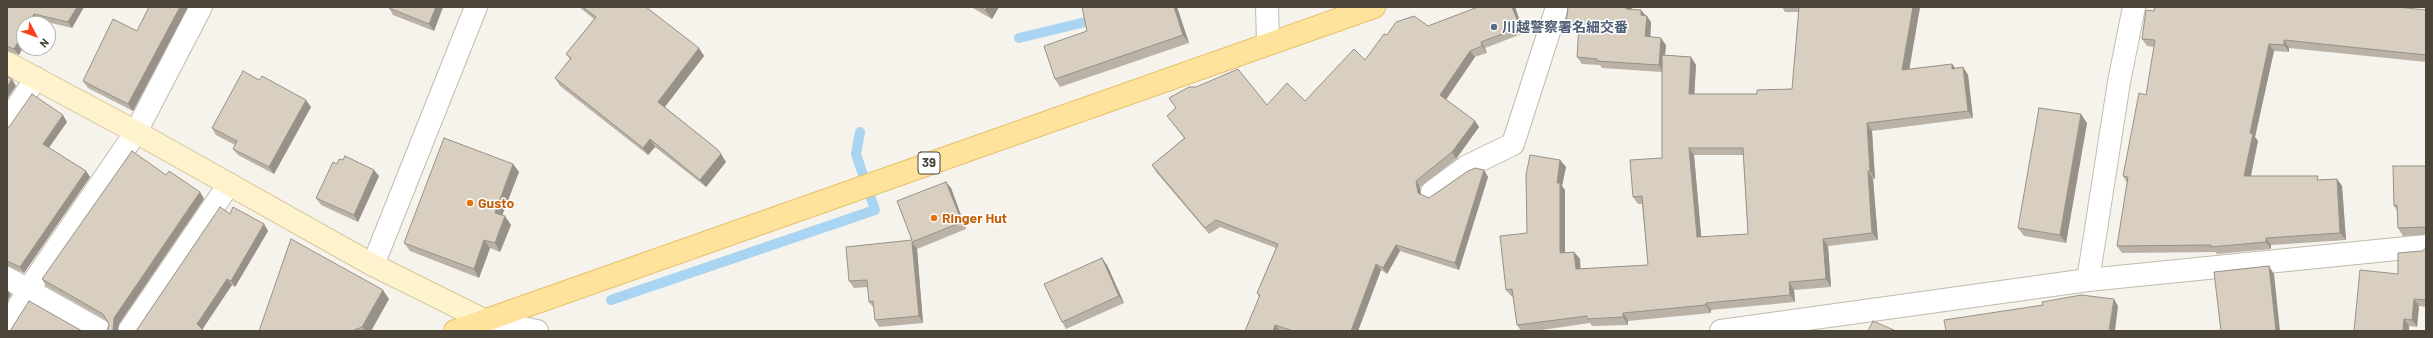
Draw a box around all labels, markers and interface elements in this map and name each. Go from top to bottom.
north arrow [16,16,56,56]
place label: 川越警察署名細交番 [1502,19,1628,35]
marker: 川越警察署名細交番 [1489,22,1499,32]
text: N [37,37,52,51]
road number: 39 [918,152,940,174]
place label: Gusto [478,195,514,211]
marker: Gusto [465,198,475,208]
place label: Ringer Hut [942,210,1007,226]
marker: Ringer Hut [929,213,939,223]

